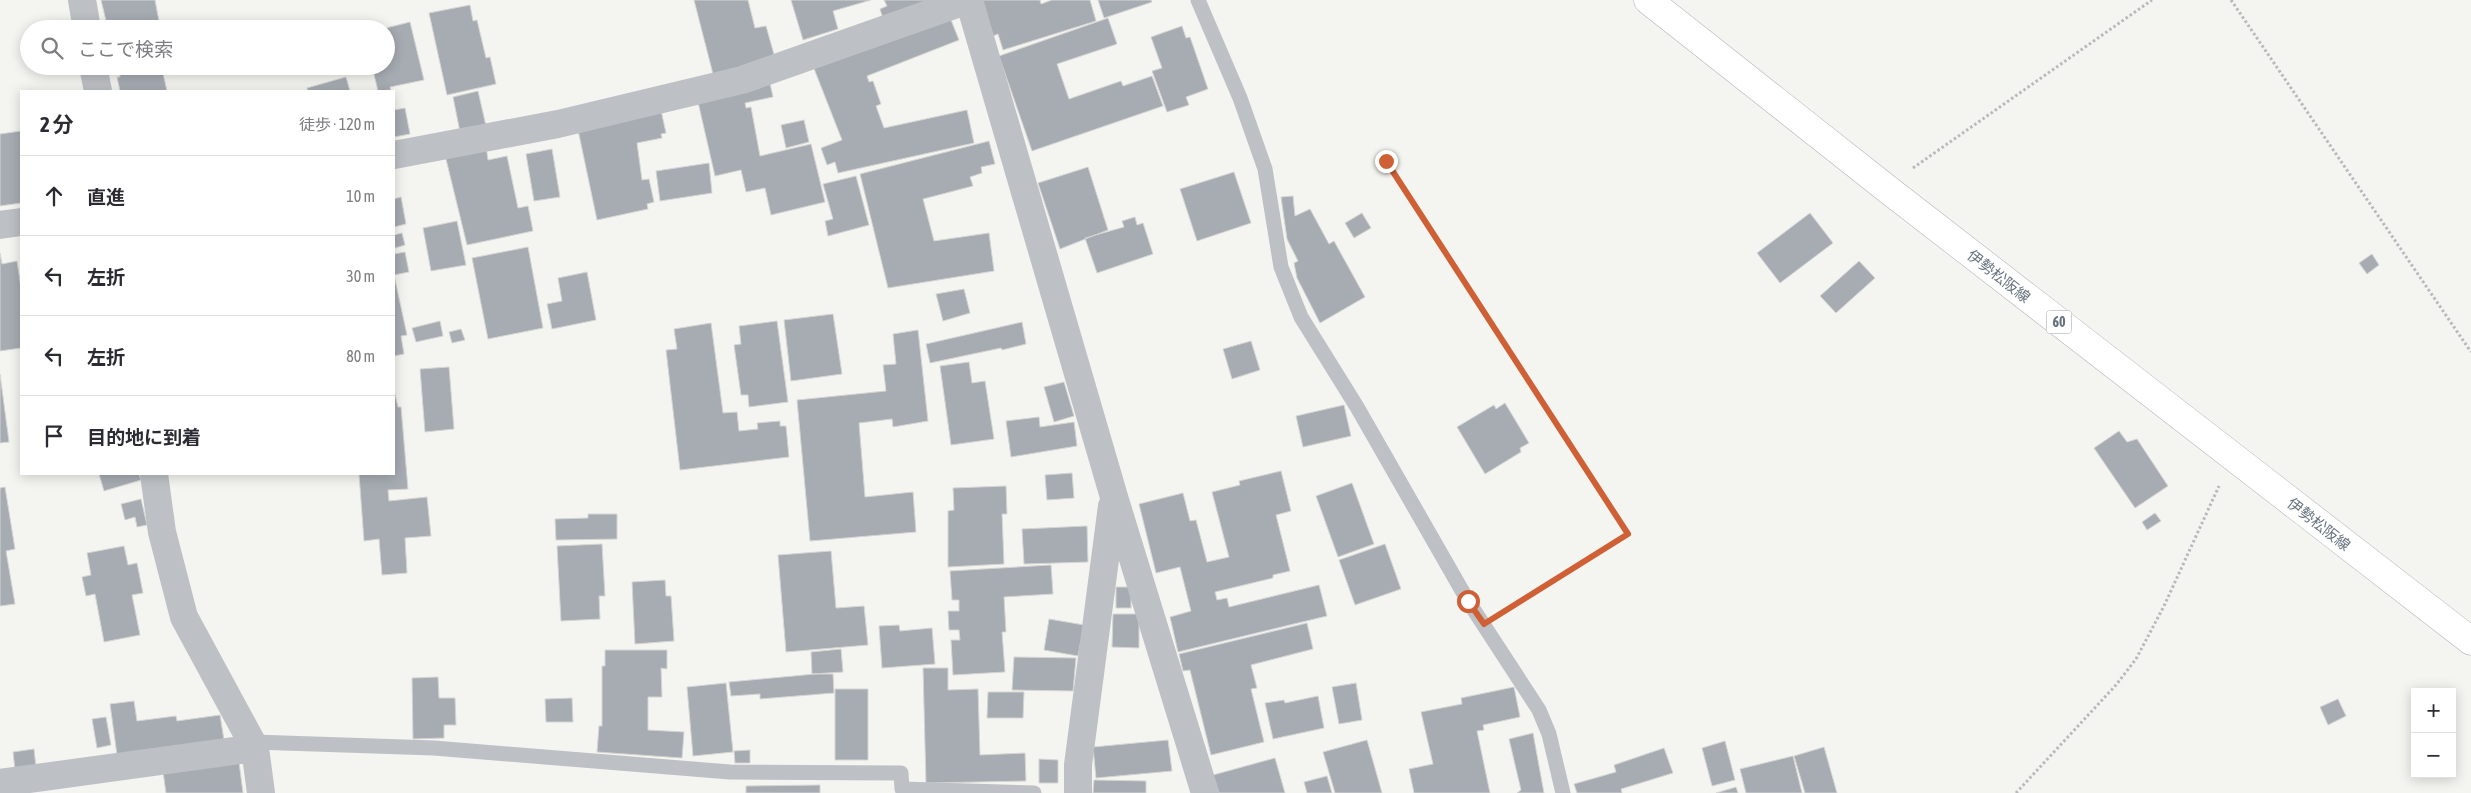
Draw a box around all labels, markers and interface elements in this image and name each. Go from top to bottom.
search box [20,20,395,75]
icon: search [38,34,66,62]
text: ここで検索 [78,38,173,60]
text: 2 分 [40,112,74,136]
text: 徒歩 · 120 m [299,115,375,133]
route end [1375,150,1398,173]
icon: ahead [40,182,68,210]
text: 直進 [87,186,125,208]
text: 10 m [346,187,375,205]
street label: 伊勢松阪線 [1964,246,2034,306]
icon: left [40,262,68,290]
text: 左折 [87,266,125,288]
text: 30 m [346,267,375,285]
road number: 60 [2046,311,2072,334]
icon: left [40,342,68,370]
text: 左折 [87,346,125,368]
text: 80 m [346,347,375,365]
icon: arrive [40,422,68,450]
text: 目的地に到着 [87,426,201,448]
street label: 伊勢松阪線 [2284,494,2354,554]
route start [1457,590,1480,613]
map controls [2411,688,2456,778]
button: + [2411,688,2456,733]
button: − [2411,733,2456,778]

